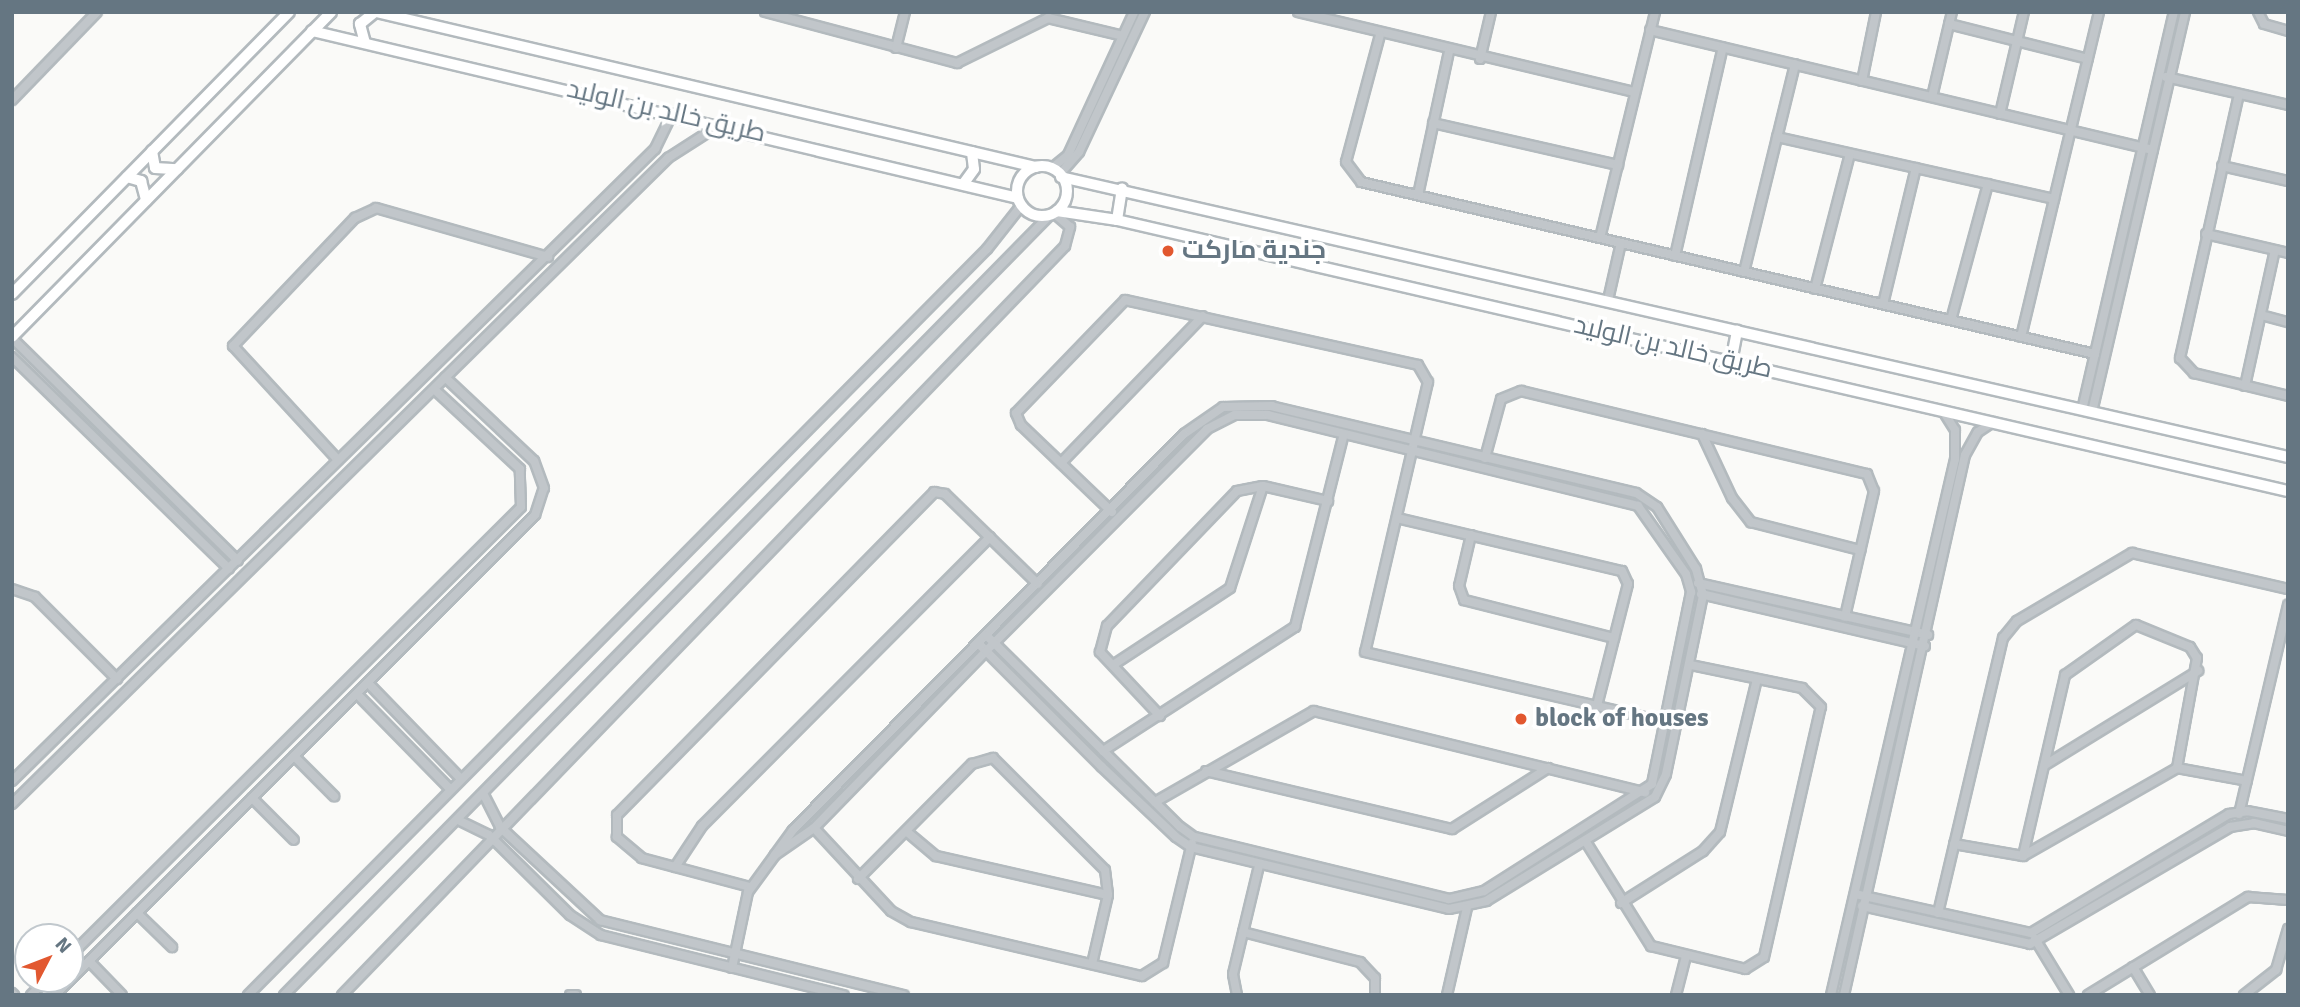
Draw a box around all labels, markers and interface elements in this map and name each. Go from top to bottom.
street label: طريق خالد بن الوليد [564,74,768,150]
place label: جندية ماركت [1182,235,1326,267]
marker: جندية ماركت [1160,243,1176,259]
street label: طريق خالد بن الوليد [1571,310,1775,386]
place label: block of houses [1535,703,1709,735]
marker: block of houses [1513,711,1529,727]
north arrow [14,923,84,993]
text: N [50,932,76,958]

